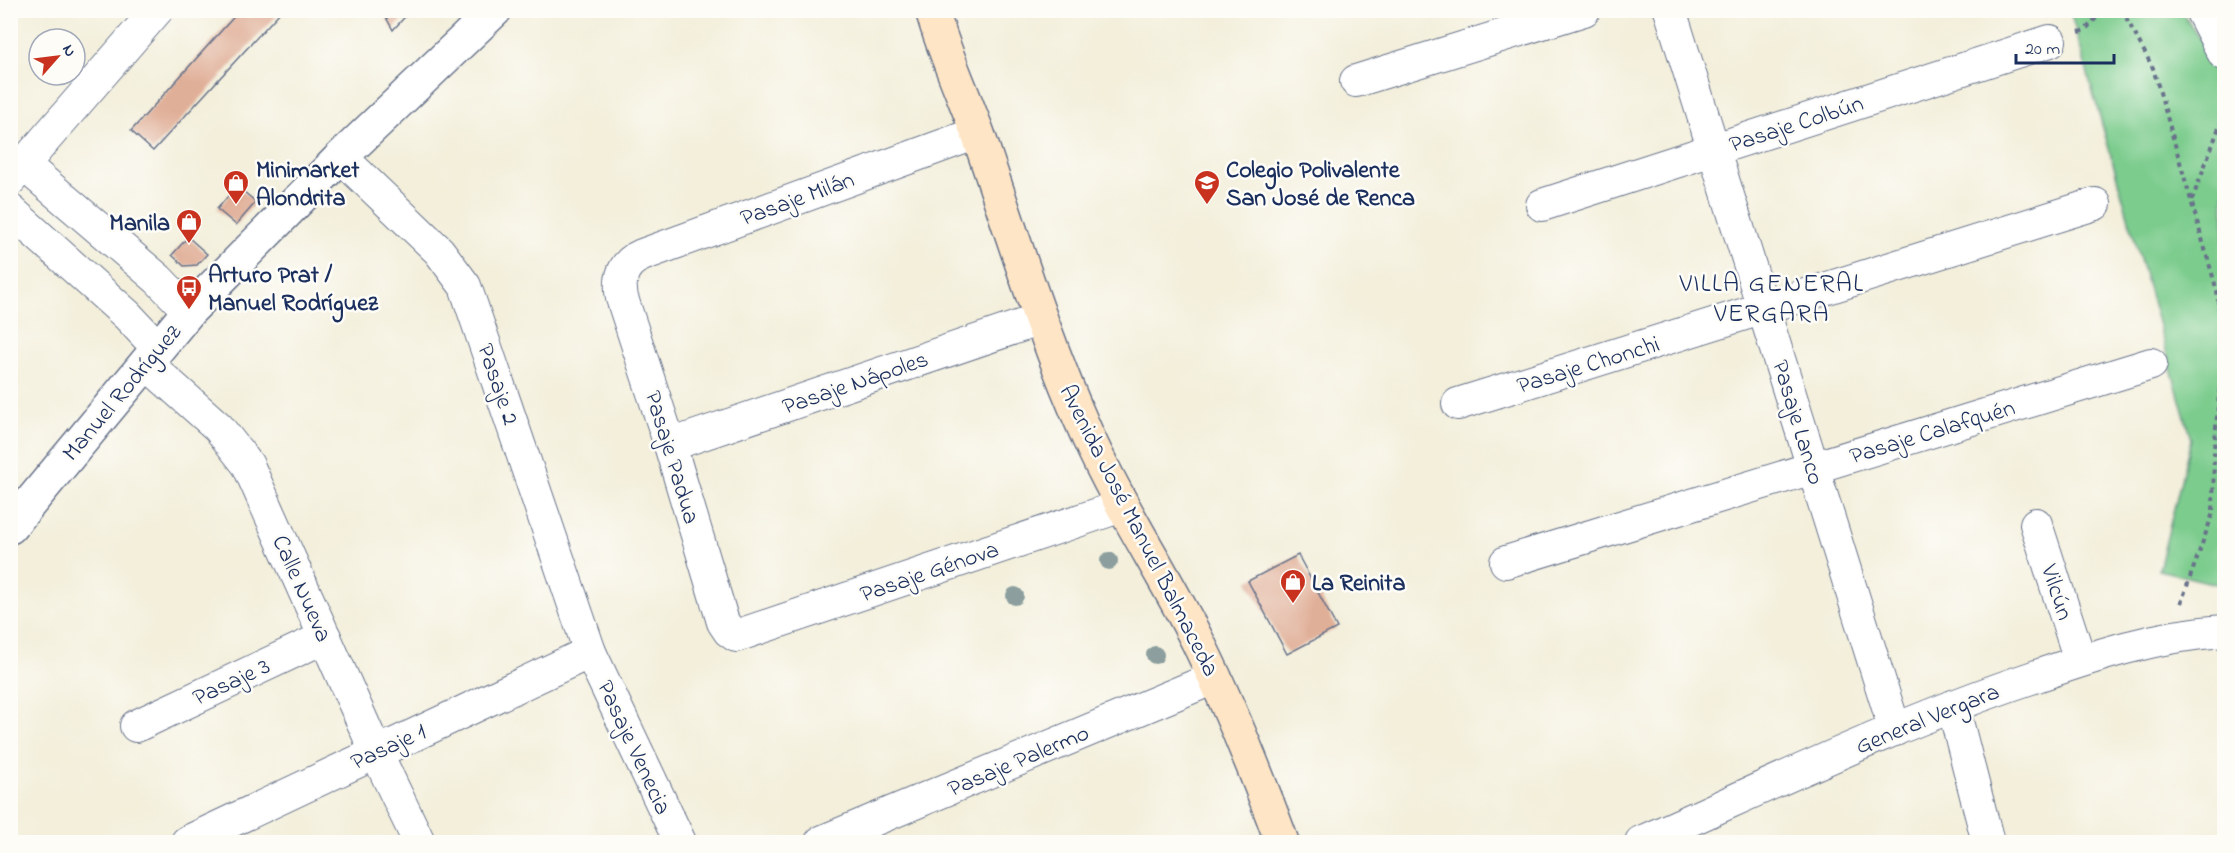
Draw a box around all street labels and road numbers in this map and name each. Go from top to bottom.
street label: Pasaje Colbún [1725,87,1868,164]
street label: Pasaje Milán [736,164,860,237]
street label: Manuel Rodríguez [55,317,192,470]
street label: Pasaje Chonchi [1513,328,1664,405]
street label: Pasaje 2 [466,339,527,430]
street label: Pasaje Nápoles [778,343,934,426]
street label: Pasaje Lanco [1761,356,1832,490]
street label: Avenida José Manuel Balmaceda [1049,379,1227,683]
street label: Pasaje Padua [634,387,707,529]
street label: Pasaje Calafquén [1846,392,2020,475]
street label: Calle Nueva [262,530,340,648]
street label: Pasaje Génova [856,533,1004,613]
street label: Vilcún [2030,559,2081,625]
street label: Pasaje 3 [187,650,277,716]
street label: Pasaje Venecia [586,675,679,821]
street label: General Vergara [1851,676,2005,765]
street label: Pasaje 1 [346,715,433,781]
street label: Pasaje Palermo [943,717,1095,808]

